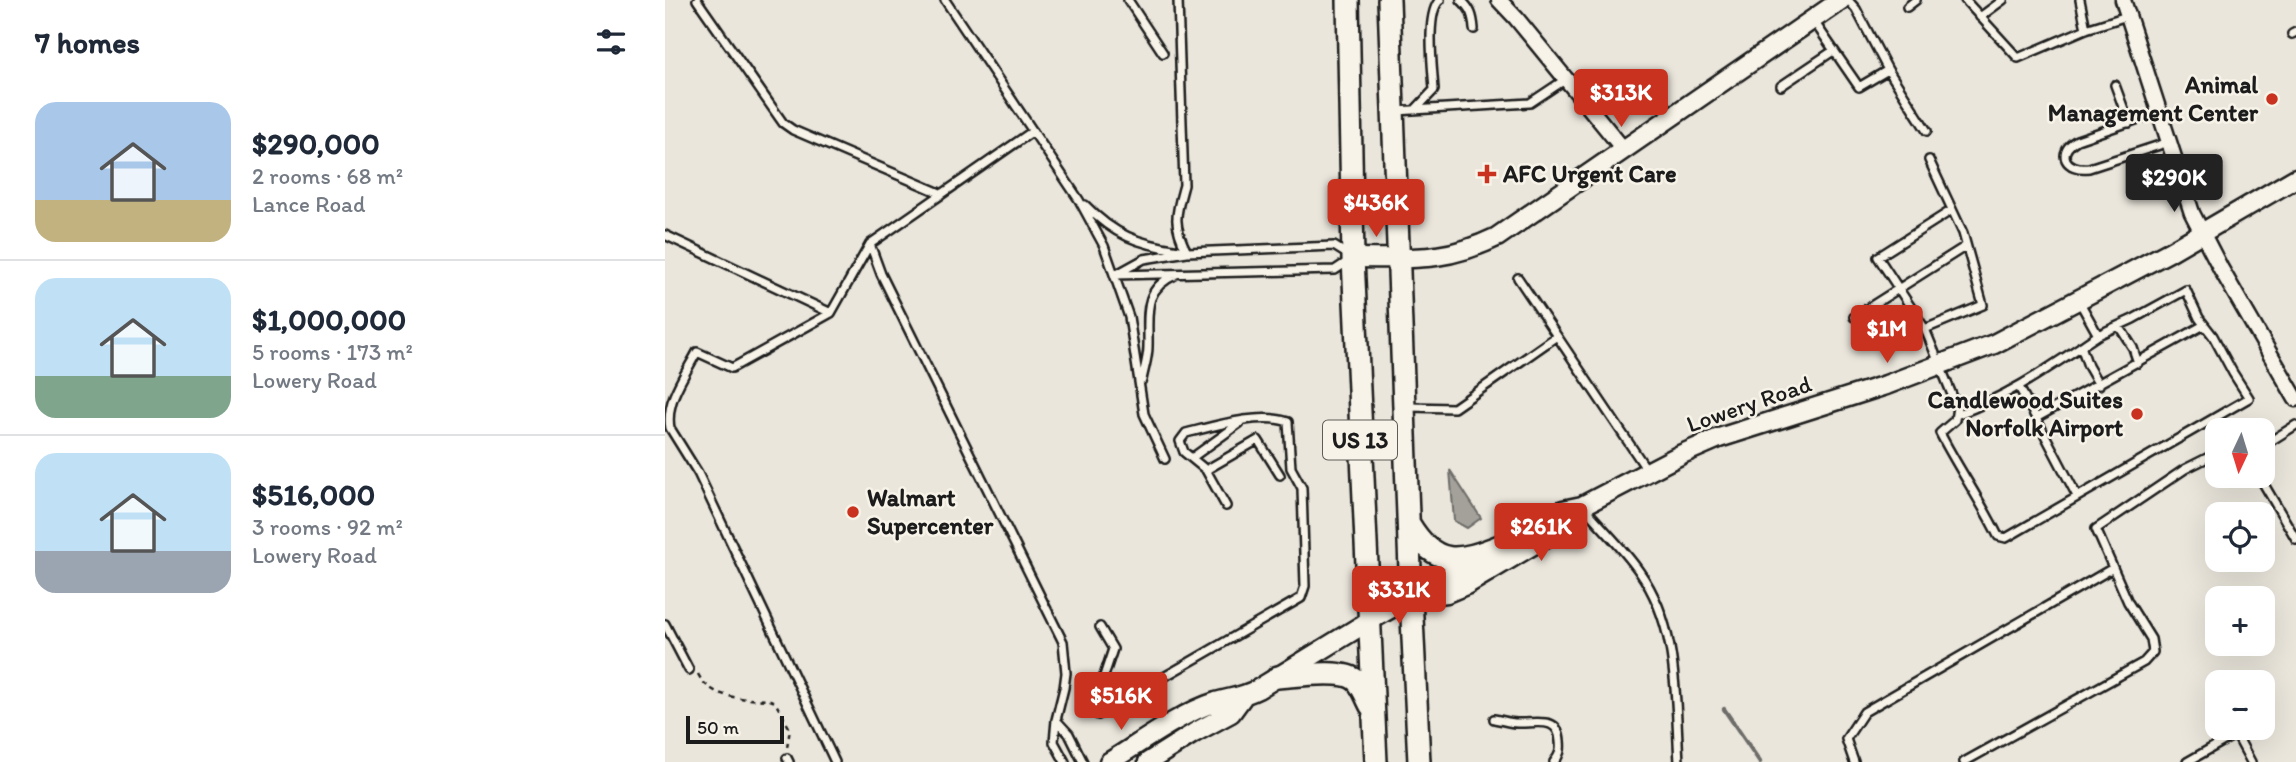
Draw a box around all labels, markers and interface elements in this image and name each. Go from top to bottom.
icon: filters [592,23,630,61]
text: 7 homes [35,24,140,61]
pin: $313K [1572,69,1670,129]
place label: Animal Management Center [2048,70,2259,128]
text: $313K [1590,78,1652,106]
marker: Animal Management Center [2264,91,2280,107]
text: $290,000 [252,125,380,162]
icon: home [91,130,175,214]
pin: $290K [2125,154,2223,214]
place label: AFC Urgent Care [1502,159,1676,189]
text: 2 rooms · 68 m² [252,162,403,190]
text: $290K [2142,163,2206,191]
marker: AFC Urgent Care [1477,164,1497,184]
pin: $436K [1327,180,1425,239]
text: $436K [1344,188,1408,216]
text: Lance Road [252,190,366,218]
text: $1,000,000 [252,301,406,338]
icon: home [91,306,175,390]
pin: $1M [1853,306,1921,365]
text: $1M [1867,314,1907,342]
text: 5 rooms · 173 m² [252,338,413,366]
text: Lowery Road [252,366,377,394]
street label: Lowery Road [1682,369,1815,438]
place label: Candlewood Suites Norfolk Airport [1928,385,2123,443]
marker: Candlewood Suites Norfolk Airport [2129,406,2145,422]
north arrow [2205,418,2275,488]
map controls [2205,418,2275,740]
road number: US 13 [1323,420,1397,460]
text: $516,000 [252,476,375,513]
icon: home [91,481,175,565]
place label: Walmart Supercenter [867,483,994,541]
button: locate [2205,502,2275,572]
marker: Walmart Supercenter [845,504,861,520]
pin: $261K [1492,504,1590,563]
text: $261K [1510,512,1572,540]
text: 3 rooms · 92 m² [252,513,403,541]
text: Lowery Road [252,541,377,569]
pin: $331K [1350,566,1448,626]
text: $331K [1368,575,1430,603]
button: + [2205,586,2275,656]
button: − [2205,670,2275,740]
pin: $516K [1072,672,1170,732]
text: $516K [1090,681,1152,709]
scale bar [686,713,784,745]
text: 50 m [697,716,739,739]

